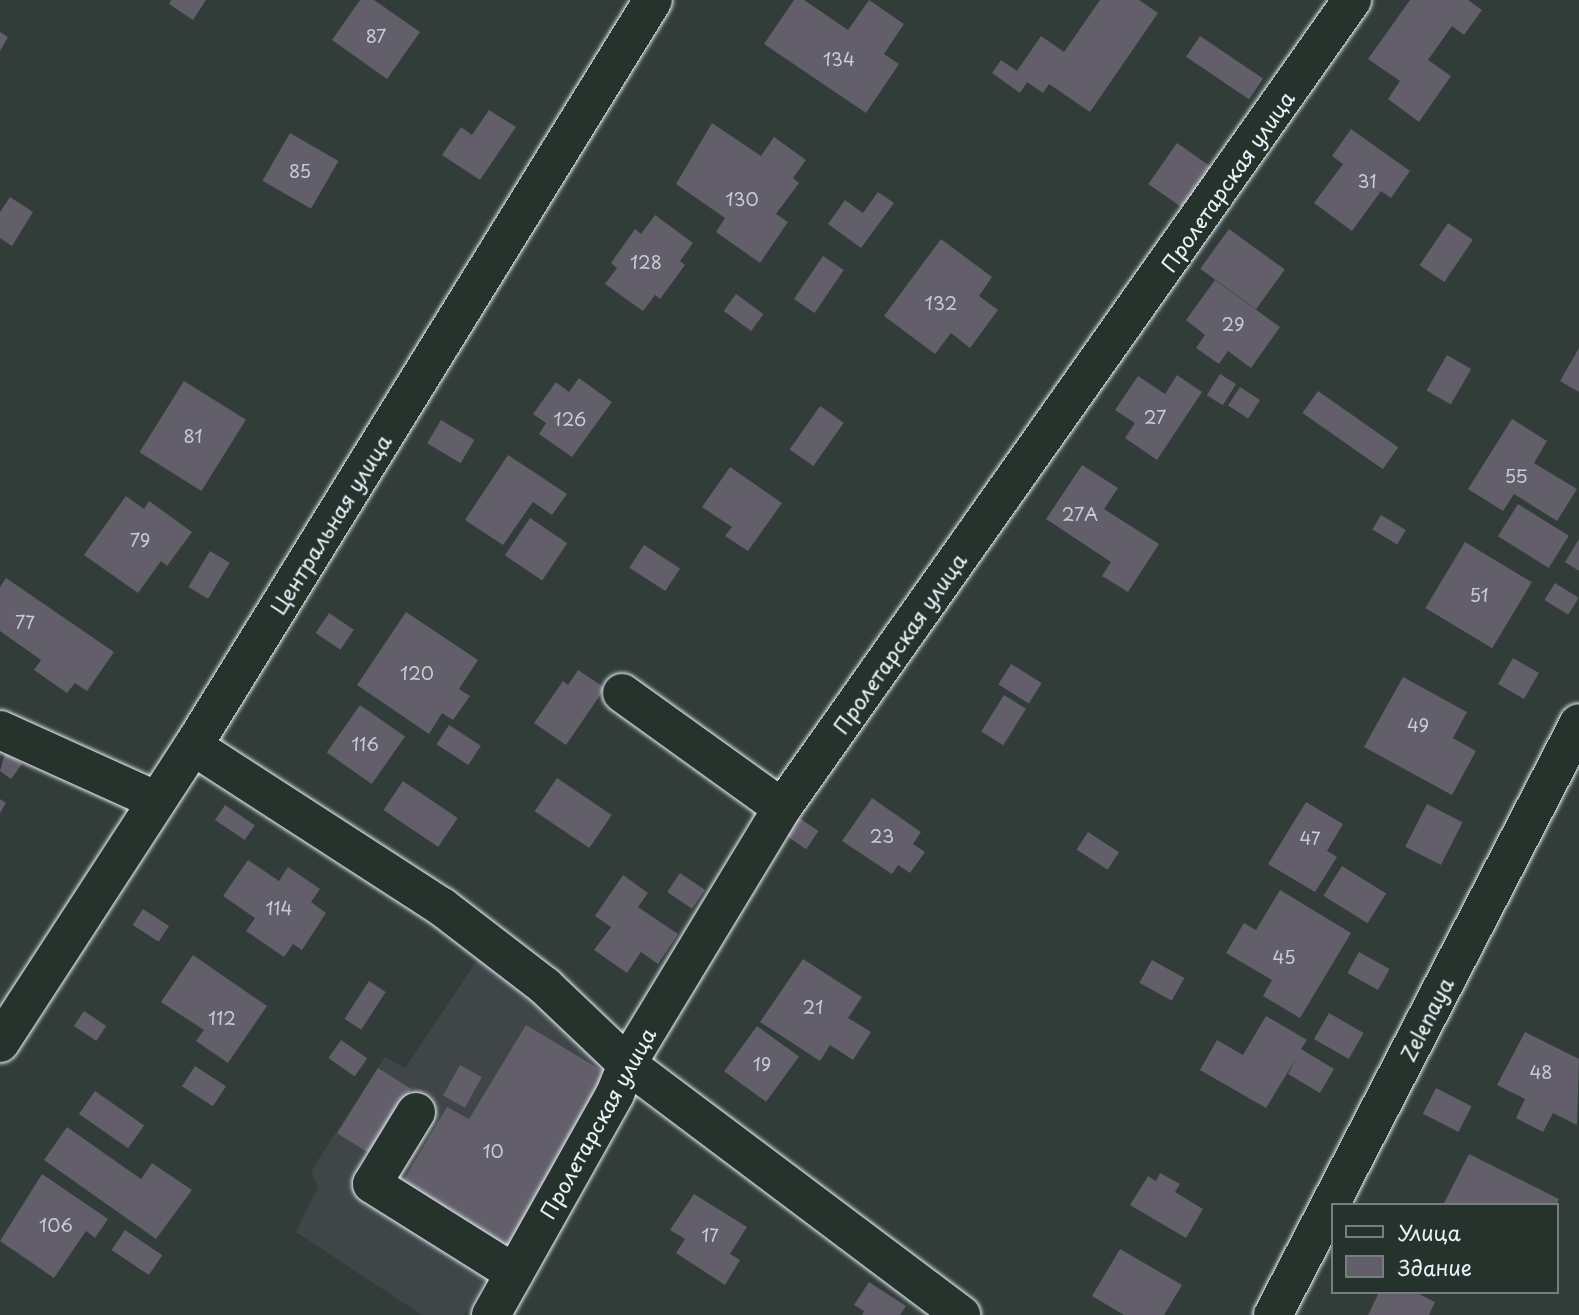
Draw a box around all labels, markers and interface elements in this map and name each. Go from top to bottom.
house number: 87 [366,25,386,47]
house number: 134 [823,48,855,70]
street label: Пролетарская улица [1155,85,1299,277]
house number: 85 [289,160,311,182]
house number: 31 [1358,170,1376,192]
house number: 130 [725,188,759,210]
house number: 128 [630,251,662,273]
house number: 132 [925,292,957,314]
house number: 29 [1222,313,1244,335]
house number: 27 [1144,406,1166,428]
house number: 126 [554,408,586,430]
house number: 81 [183,425,203,447]
street label: Центральная улица [264,429,396,619]
house number: 55 [1504,465,1528,487]
house number: 27А [1062,503,1098,525]
house number: 79 [130,529,150,551]
street label: Пролетарская улица [827,547,971,739]
house number: 51 [1469,584,1489,606]
house number: 77 [15,611,35,633]
house number: 120 [400,662,434,684]
house number: 49 [1407,714,1429,736]
house number: 116 [351,733,379,755]
house number: 23 [870,825,894,847]
house number: 47 [1299,827,1321,849]
house number: 114 [266,897,292,919]
house number: 45 [1273,946,1295,968]
street label: Zelenaya [1394,973,1458,1065]
house number: 21 [803,996,823,1018]
house number: 112 [208,1007,236,1029]
street label: Пролетарская улица [534,1023,660,1223]
house number: 19 [753,1053,771,1075]
house number: 48 [1529,1061,1553,1083]
house number: 10 [482,1140,504,1162]
legend [1330,1203,1558,1294]
house number: 106 [39,1214,73,1236]
text: Улица [1398,1216,1461,1248]
house number: 17 [701,1224,719,1246]
text: Здание [1398,1251,1472,1283]

